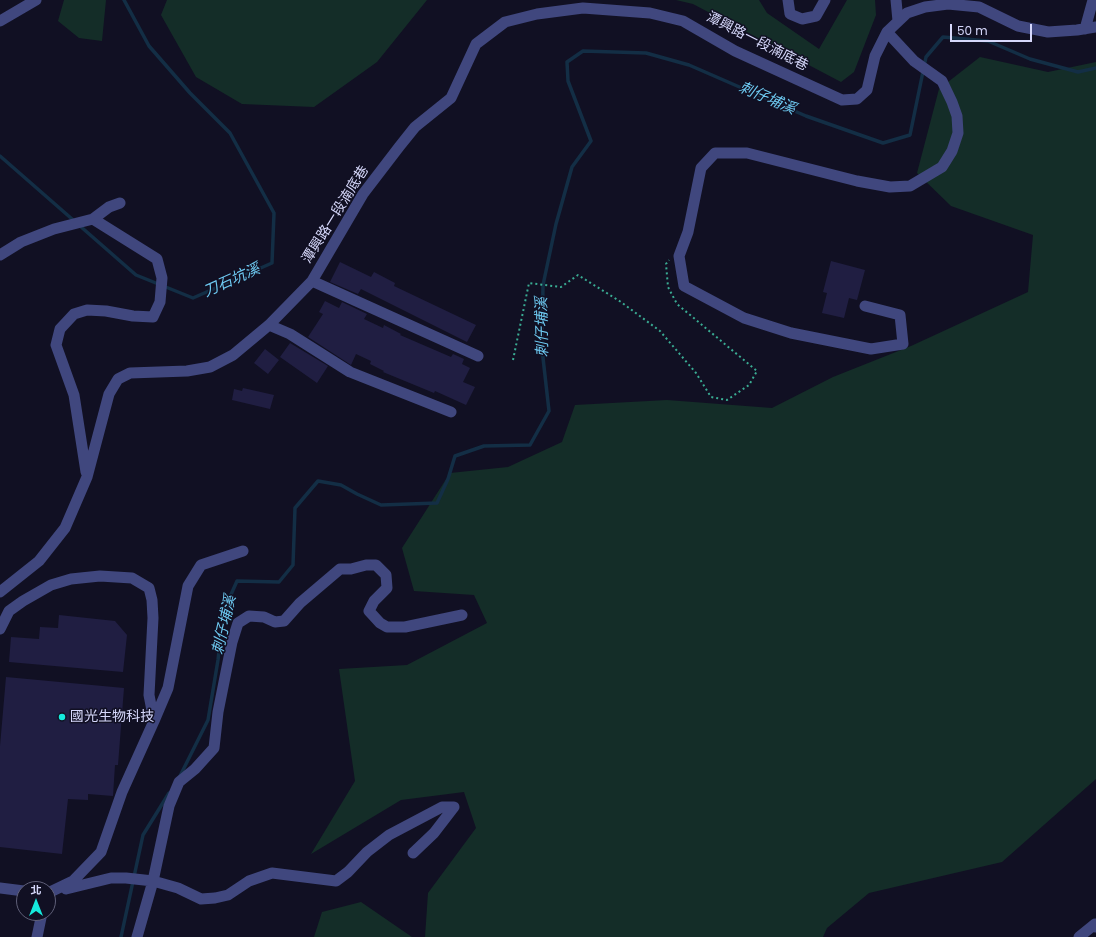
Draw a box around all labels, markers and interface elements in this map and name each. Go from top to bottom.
street label: 潭興路一段湳底巷 [703,9,811,75]
scale bar [952,16,1034,42]
text: 50 m [957,22,988,39]
water label: 刺仔埔溪 [736,79,798,119]
street label: 潭興路一段湳底巷 [299,163,373,267]
water label: 刀石坑溪 [201,261,263,301]
water label: 刺仔埔溪 [533,297,553,357]
water label: 刺仔埔溪 [209,594,241,656]
place label: 國光生物科技 [70,709,154,725]
marker: 國光生物科技 [57,712,67,722]
north arrow [16,881,56,921]
text: 北 [31,882,42,898]

